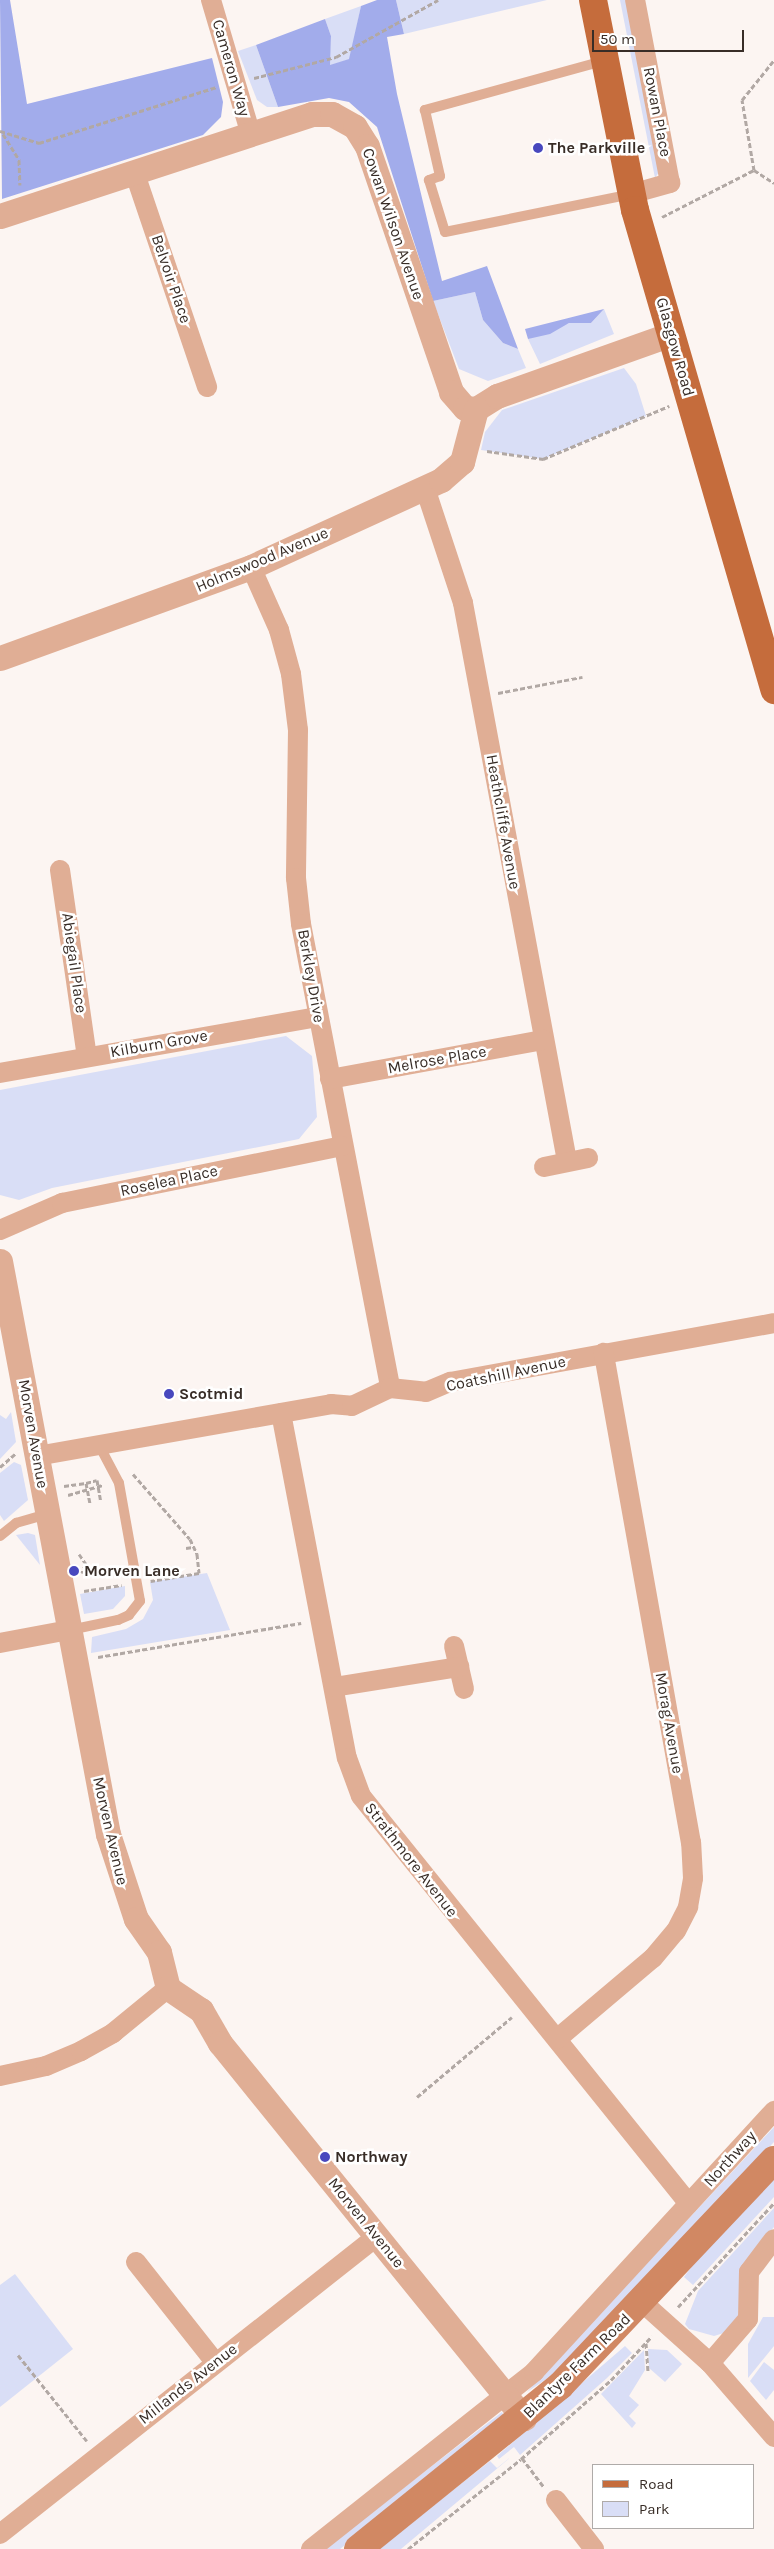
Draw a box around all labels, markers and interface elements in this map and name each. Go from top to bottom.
street label: Cameron Way [208,17,254,119]
scale bar [594,20,746,52]
text: 50 m [600,30,635,48]
street label: Rowan Place [639,65,675,159]
place label: The Parkville [548,138,645,158]
marker: The Parkville [532,142,544,154]
street label: Cowan Wilson Avenue [358,146,428,302]
street label: Belvoir Place [147,232,195,326]
street label: Glasgow Road [652,295,698,399]
street label: Holmswood Avenue [193,523,331,597]
street label: Heathcliffe Avenue [482,753,524,891]
street label: Abiegail Place [57,912,91,1014]
street label: Berkley Drive [293,928,329,1024]
street label: Kilburn Grove [109,1026,209,1062]
street label: Melrose Place [386,1042,488,1078]
street label: Roselea Place [119,1161,219,1201]
street label: Coatshill Avenue [445,1352,567,1396]
street label: Morven Avenue [14,1378,52,1490]
place label: Scotmid [179,1384,243,1404]
marker: Scotmid [163,1388,175,1400]
place label: Morven Lane [84,1561,180,1581]
marker: Morven Lane [68,1565,80,1577]
street label: Morag Avenue [651,1671,687,1775]
street label: Morven Avenue [88,1775,132,1887]
street label: Strathmore Avenue [360,1799,462,1921]
street label: Northway [700,2127,760,2191]
place label: Northway [335,2147,408,2167]
marker: Northway [319,2151,331,2163]
street label: Morven Avenue [324,2174,408,2272]
street label: Blantyre Farm Road [519,2310,635,2422]
street label: Millands Avenue [135,2339,241,2429]
legend [592,2464,754,2529]
text: Road [639,2475,674,2493]
text: Park [639,2500,669,2518]

